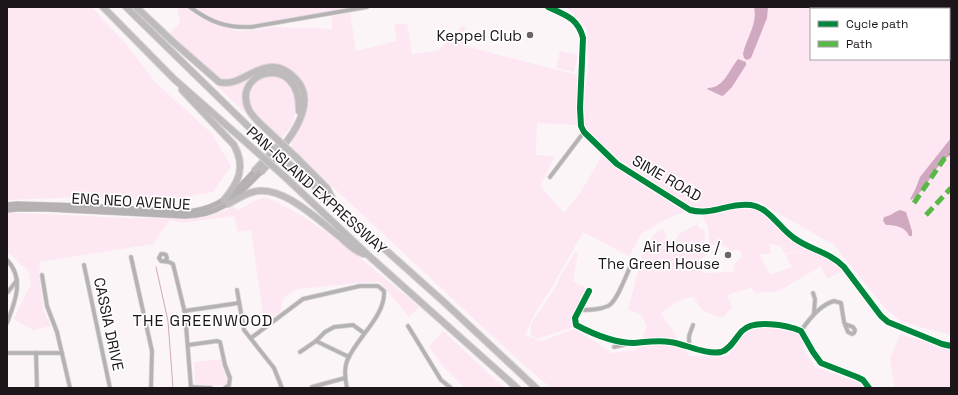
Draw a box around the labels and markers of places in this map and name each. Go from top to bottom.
place label: Keppel Club [436,26,522,45]
marker: Keppel Club [525,30,535,40]
place label: Air House / The Green House [598,237,720,273]
marker: Air House / The Green House [723,250,733,260]

